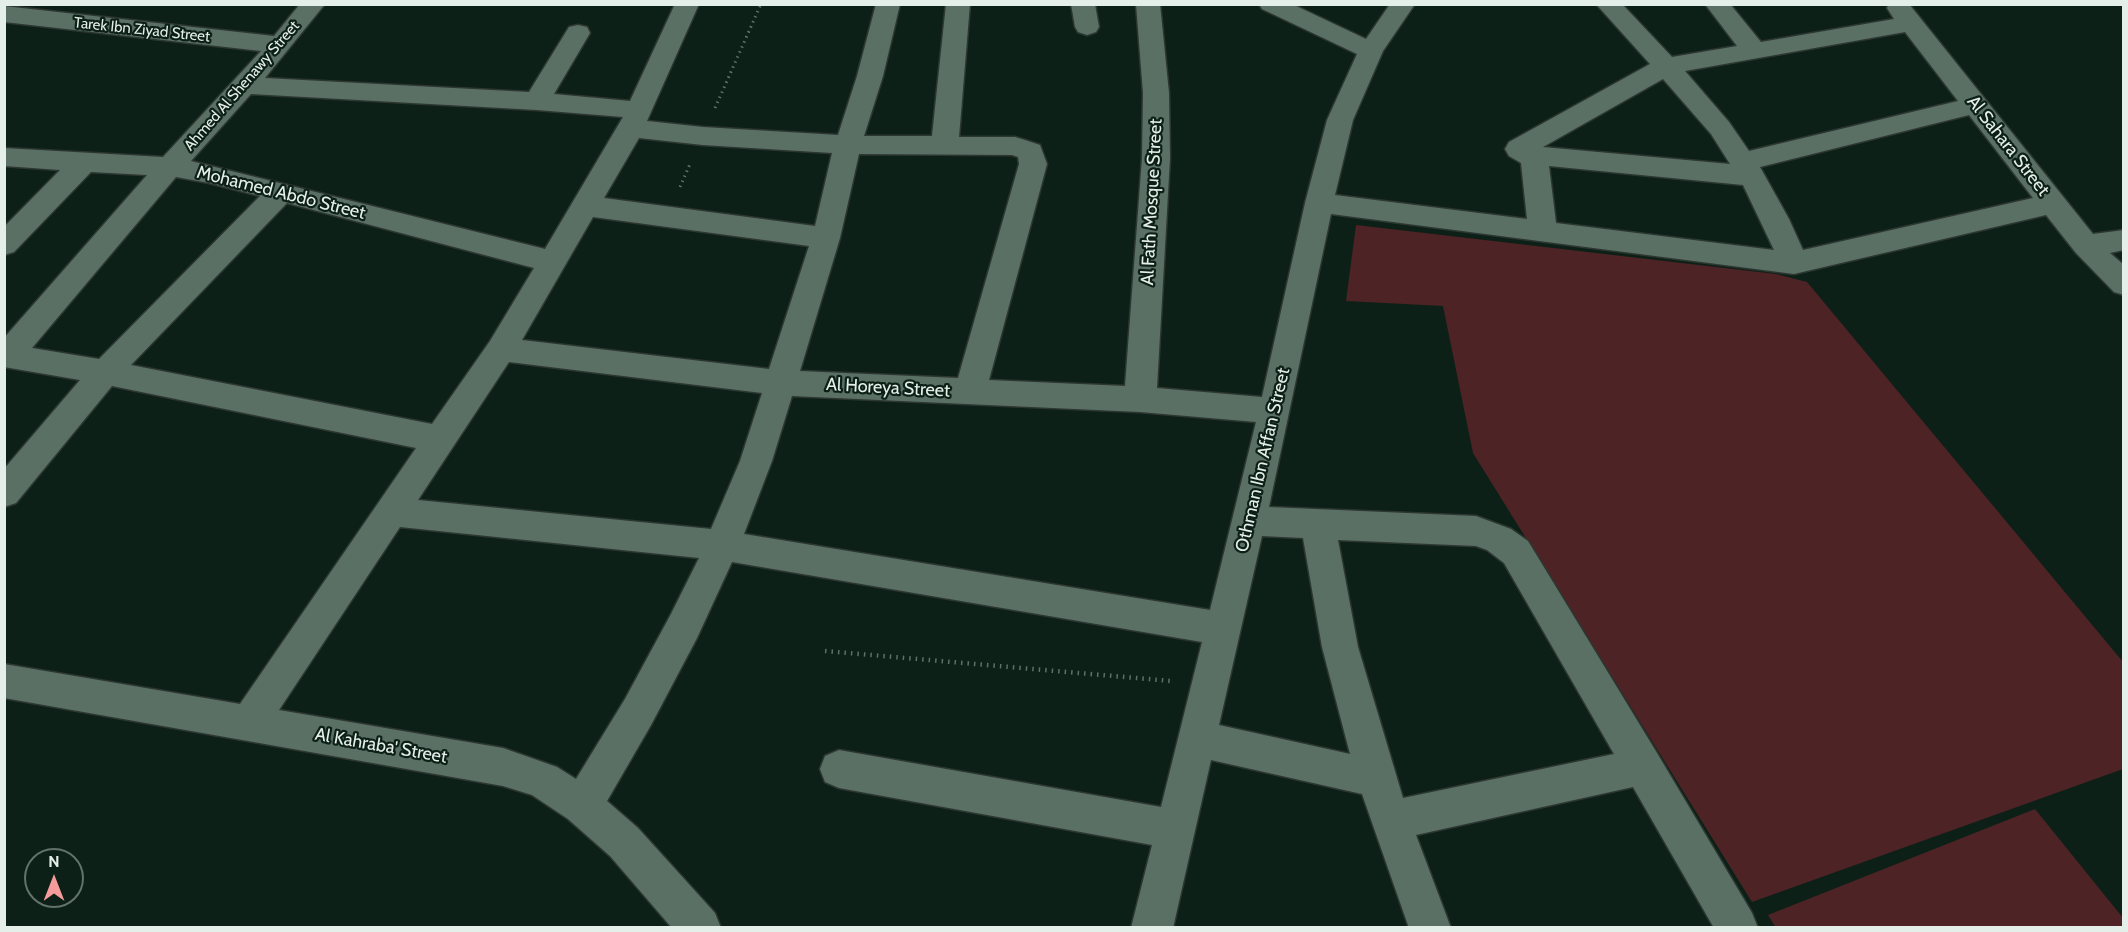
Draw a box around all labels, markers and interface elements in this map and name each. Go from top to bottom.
street label: Tarek Ibn Ziyad Street [73,14,211,46]
street label: Ahmed Al Shenawy Street [181,17,303,155]
street label: Al Sahara Street [1962,92,2054,200]
street label: Al Fath Mosque Street [1137,118,1167,286]
street label: Mohamed Abdo Street [194,162,368,224]
street label: Othman Ibn Affan Street [1231,366,1295,554]
street label: Al Horeya Street [825,374,951,402]
street label: Al Kahraba' Street [313,724,449,768]
north arrow [24,848,84,908]
text: N [48,852,60,871]

